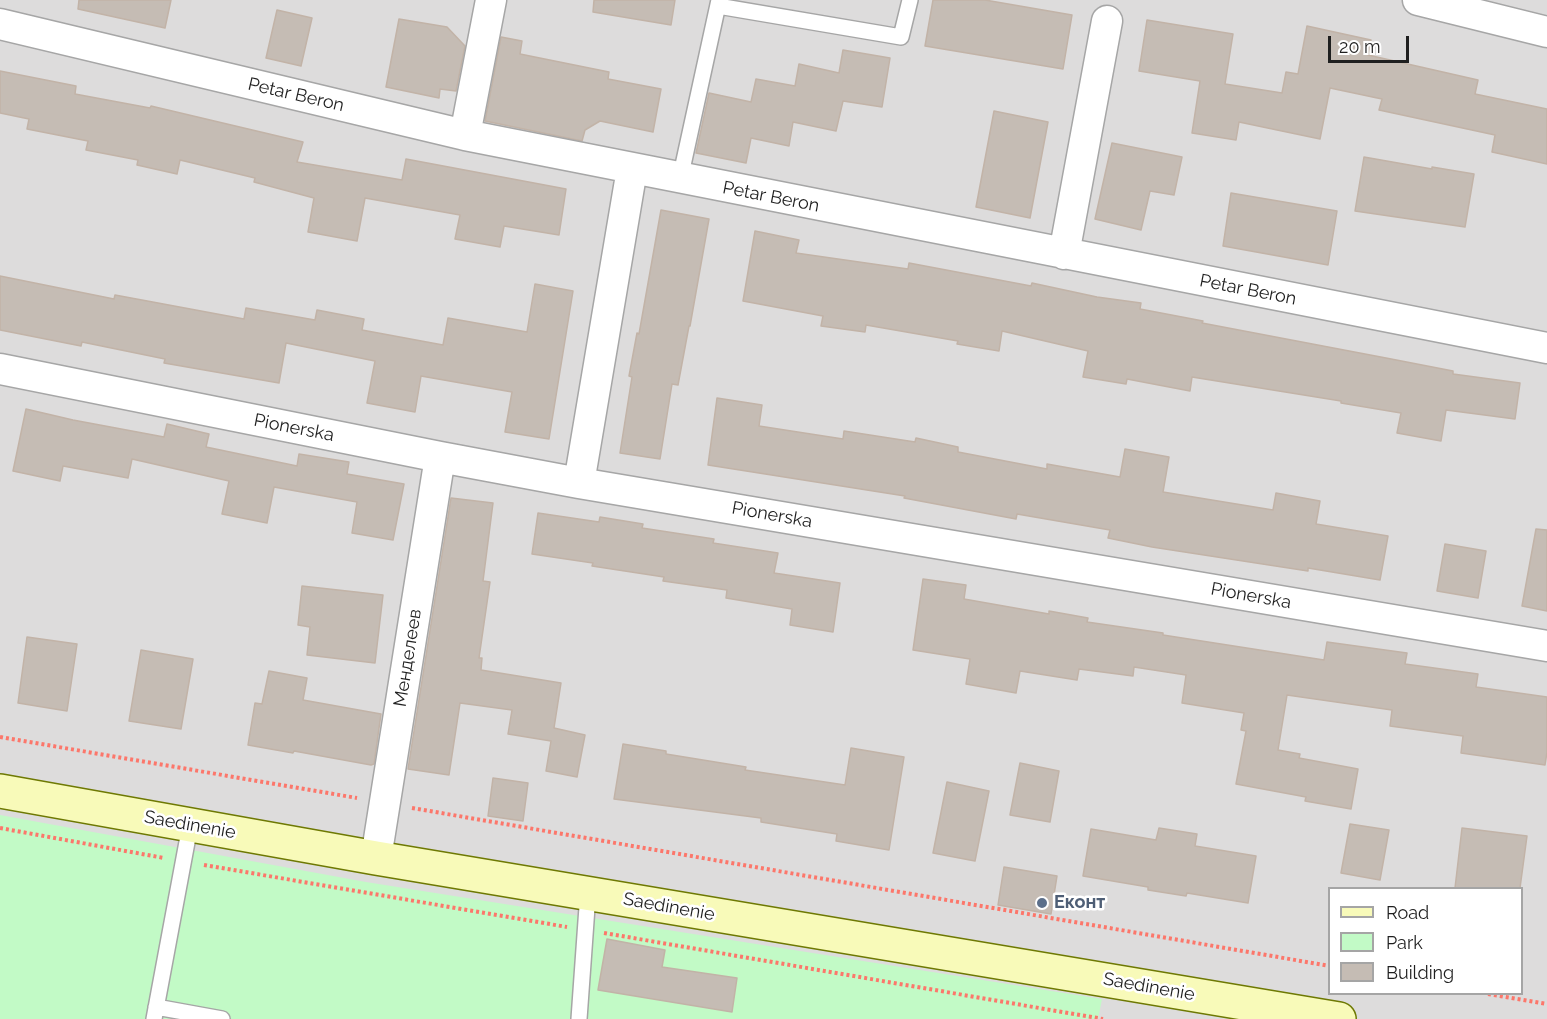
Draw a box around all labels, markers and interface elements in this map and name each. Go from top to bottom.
scale bar [1331,24,1412,62]
text: 20 m [1339,36,1381,57]
street label: Petar Beron [246,73,346,117]
street label: Petar Beron [721,177,821,217]
street label: Petar Beron [1198,270,1298,310]
street label: Pionerska [252,410,336,446]
street label: Pionerska [730,497,814,533]
street label: Pionerska [1209,578,1293,614]
street label: Менделеев [390,608,426,708]
street label: Saedinenie [143,806,237,844]
legend [1328,887,1523,995]
street label: Saedinenie [622,888,716,926]
place label: Еконт [1054,892,1105,914]
marker: Еконт [1035,896,1049,910]
text: Road [1386,902,1429,923]
text: Park [1386,932,1423,953]
text: Building [1386,962,1454,983]
street label: Saedinenie [1102,968,1196,1006]

